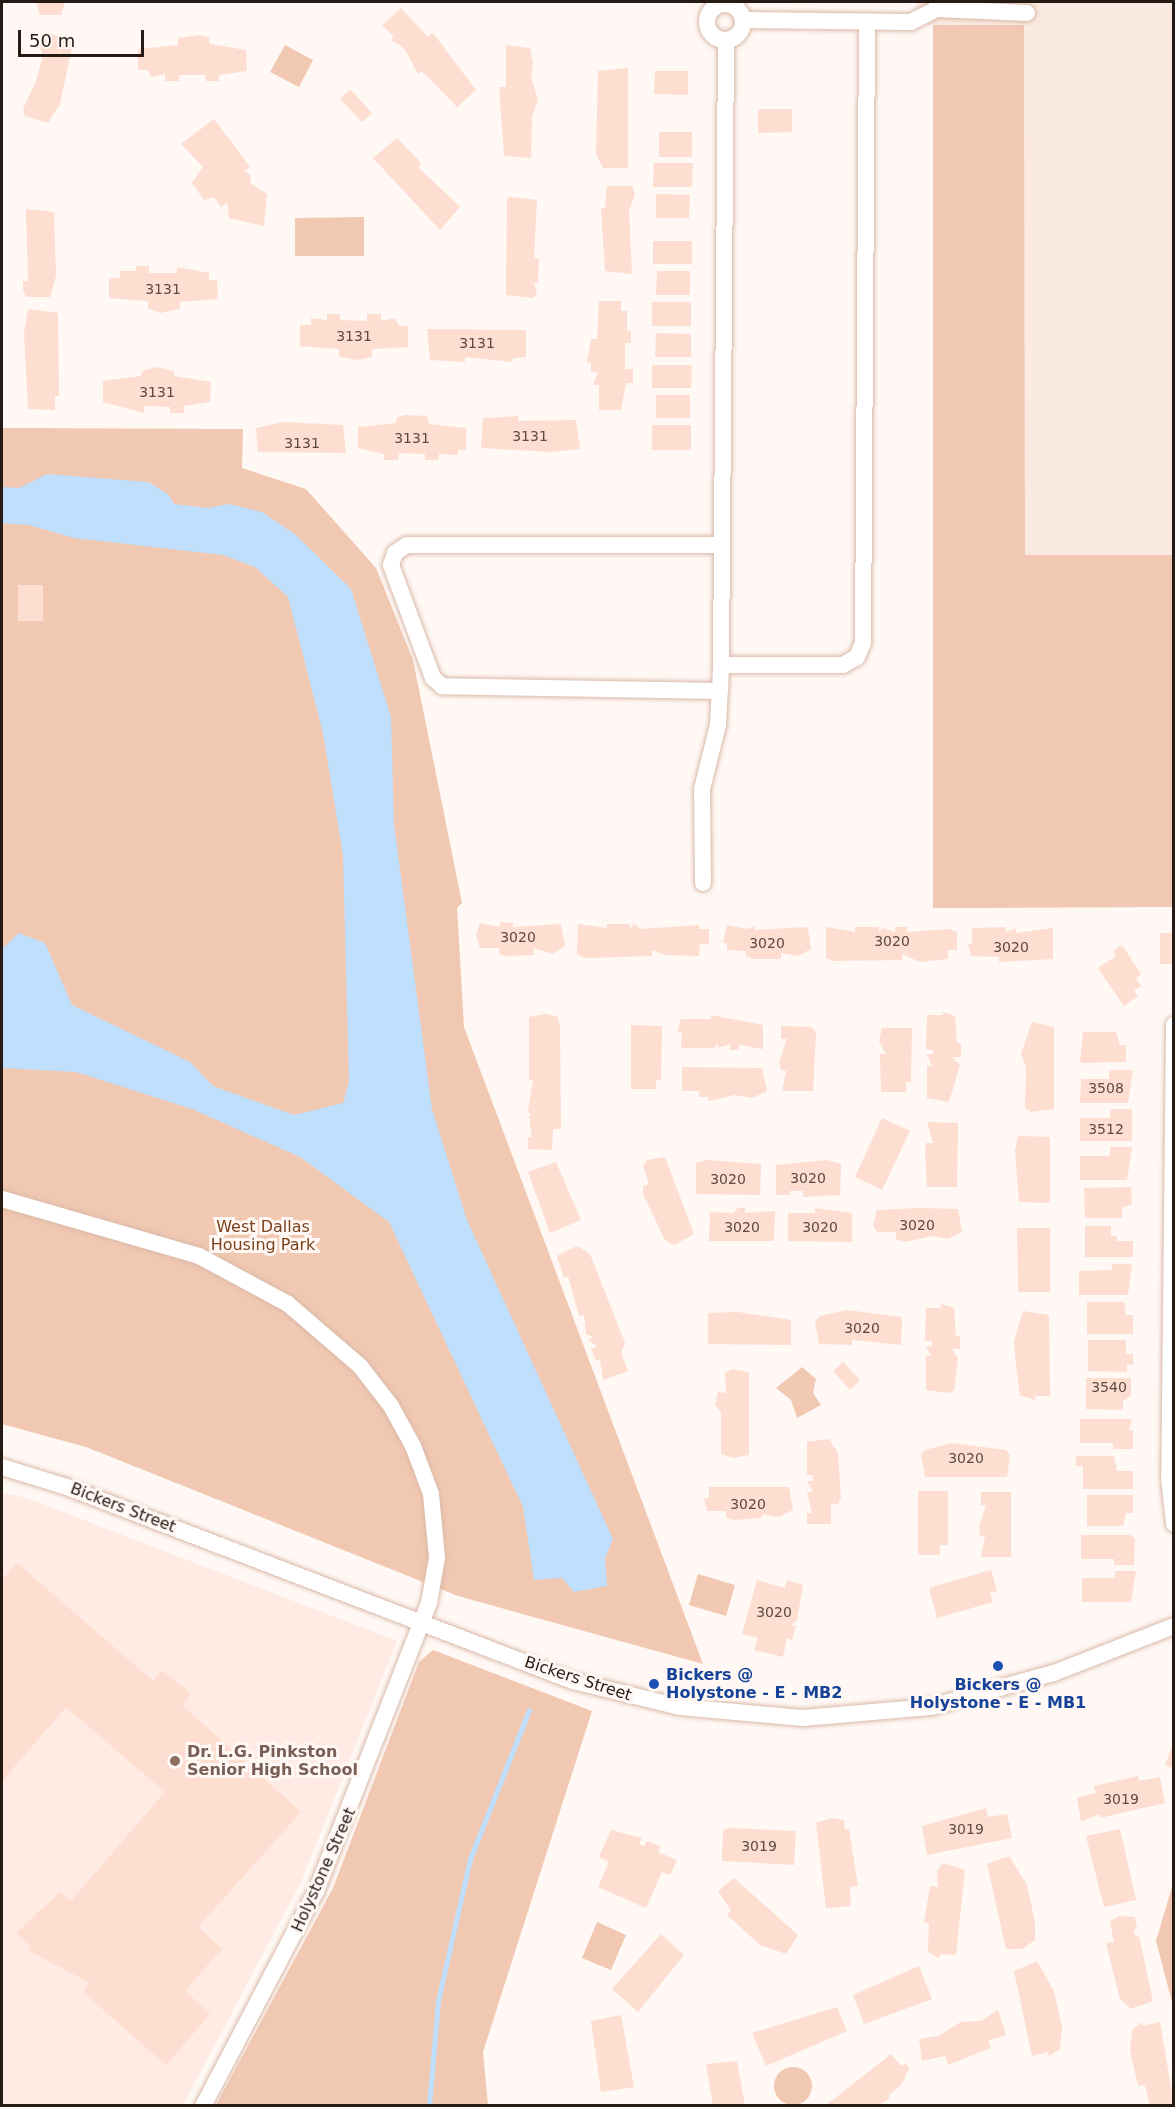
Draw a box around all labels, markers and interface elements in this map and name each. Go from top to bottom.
scale bar [21,18,147,56]
text: 50 m [29,30,75,51]
house number: 3131 [145,281,181,297]
house number: 3131 [336,328,372,344]
house number: 3131 [459,335,495,351]
house number: 3131 [139,384,175,400]
house number: 3131 [512,428,548,444]
house number: 3131 [394,430,430,446]
house number: 3131 [284,435,320,451]
house number: 3020 [500,929,536,945]
house number: 3020 [874,933,910,949]
house number: 3020 [749,935,785,951]
house number: 3020 [993,939,1029,955]
house number: 3508 [1088,1080,1124,1096]
house number: 3512 [1088,1121,1124,1137]
house number: 3020 [790,1170,826,1186]
house number: 3020 [710,1171,746,1187]
park label: West Dallas Housing Park [211,1217,315,1255]
house number: 3020 [899,1217,935,1233]
house number: 3020 [724,1219,760,1235]
house number: 3020 [802,1219,838,1235]
house number: 3020 [844,1320,880,1336]
house number: 3540 [1091,1379,1127,1395]
house number: 3020 [948,1450,984,1466]
street label: Bickers Street [68,1479,178,1537]
house number: 3020 [730,1496,766,1512]
house number: 3020 [756,1604,792,1620]
street label: Bickers Street [522,1653,634,1705]
marker: Bickers @ Holystone - E - MB1 [991,1659,1005,1673]
place label: Bickers @ Holystone - E - MB2 [666,1665,842,1703]
place label: Bickers @ Holystone - E - MB1 [910,1675,1086,1713]
marker: Bickers @ Holystone - E - MB2 [647,1677,661,1691]
place label: Dr. L.G. Pinkston Senior High School [187,1742,358,1780]
marker: Dr. L.G. Pinkston Senior High School [168,1754,182,1768]
house number: 3019 [1103,1791,1139,1807]
street label: Holystone Street [288,1805,360,1935]
house number: 3019 [948,1821,984,1837]
house number: 3019 [741,1838,777,1854]

